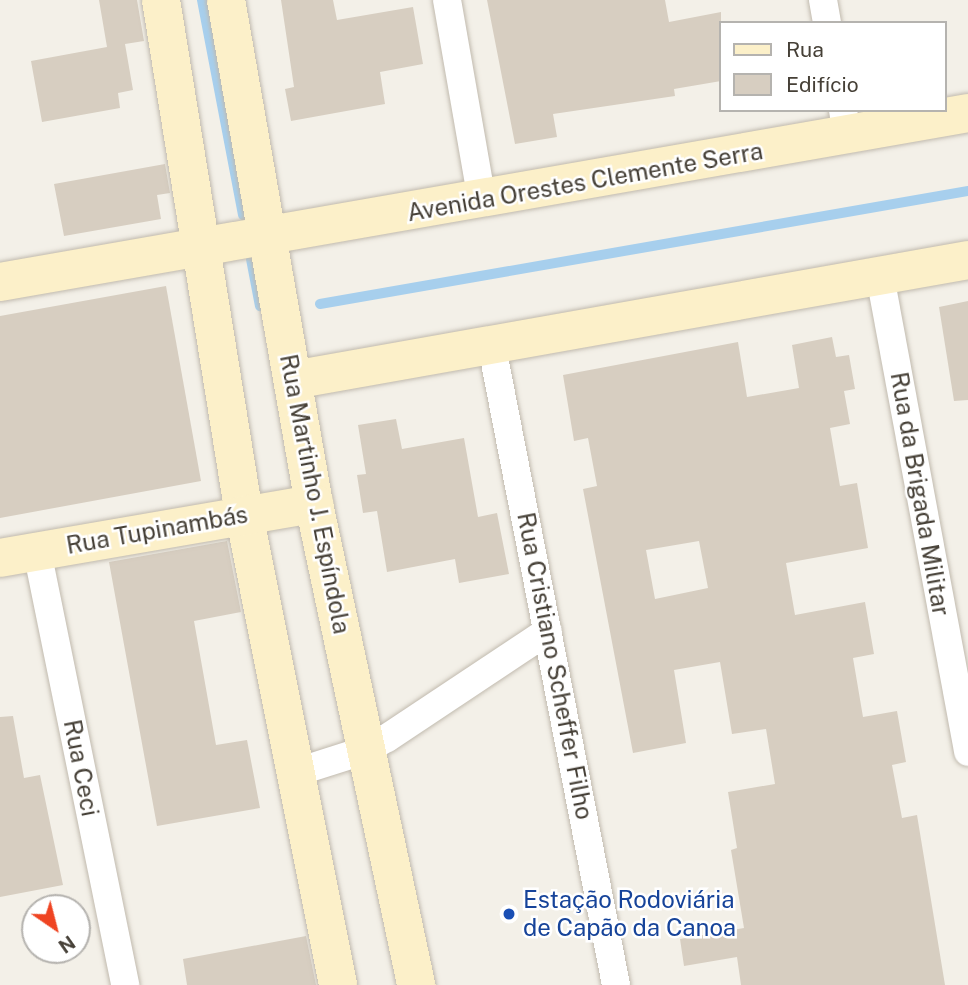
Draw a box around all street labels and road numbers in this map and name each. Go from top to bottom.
street label: Avenida Orestes Clemente Serra [405,136,765,228]
street label: Rua Martinho J. Espíndola [274,352,356,636]
street label: Rua da Brigada Militar [884,370,956,618]
street label: Rua Tupinambás [64,500,250,560]
street label: Rua Cristiano Scheffer Filho [511,510,599,822]
street label: Rua Ceci [58,717,104,819]

